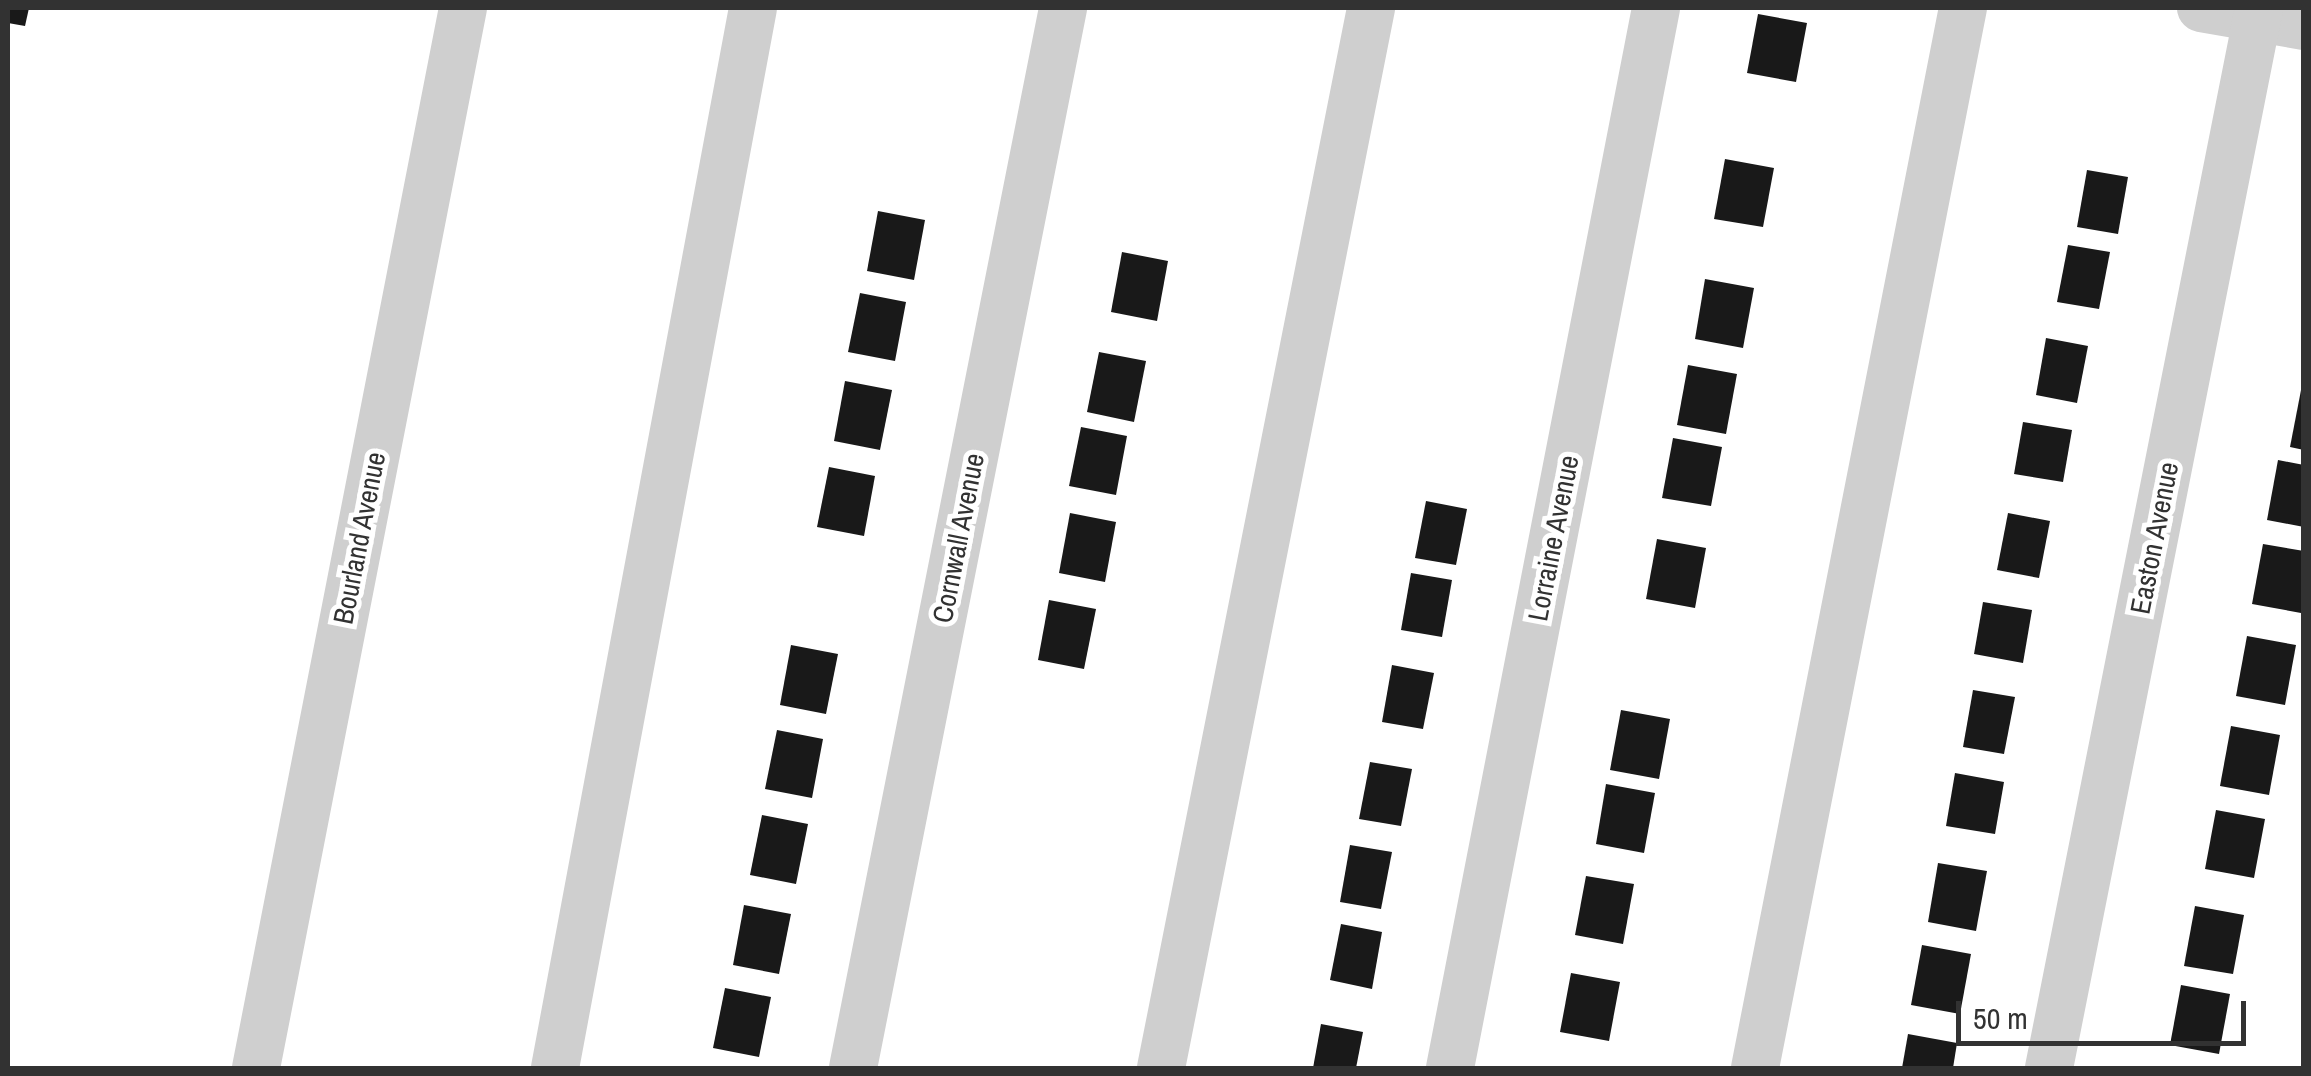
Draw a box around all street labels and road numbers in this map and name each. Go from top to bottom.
street label: Bourland Avenue [326,449,392,627]
street label: Cornwall Avenue [925,450,991,626]
street label: Lorraine Avenue [1520,452,1586,624]
street label: Easton Avenue [2123,459,2185,617]

